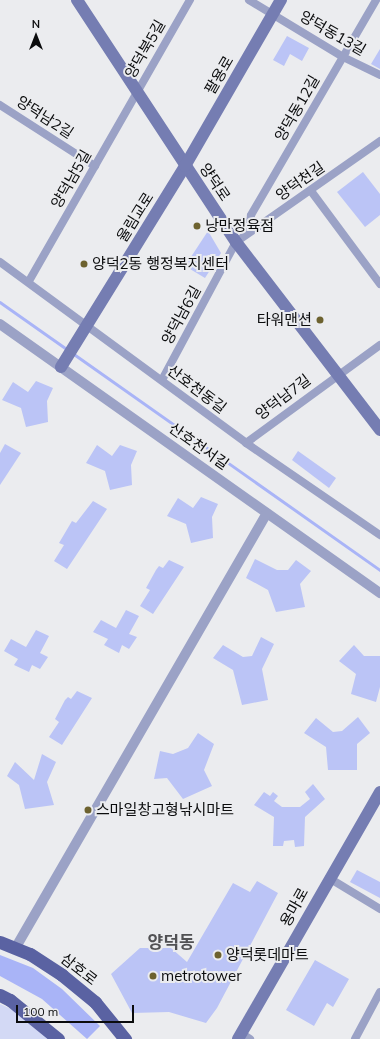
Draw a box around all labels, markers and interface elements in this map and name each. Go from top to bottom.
street label: 양덕동13길 [297,7,369,59]
north arrow [16,16,56,56]
text: N [32,17,40,31]
street label: 양덕북5길 [121,17,169,81]
street label: 팔용로 [201,53,237,97]
street label: 양덕동12길 [271,72,323,144]
street label: 양덕남2길 [13,92,77,142]
street label: 양덕남5길 [47,147,95,211]
street label: 양덕천길 [272,158,328,204]
street label: 양덕로 [196,160,234,204]
street label: 율림교로 [113,189,157,245]
place label: 낭만정육점 [205,217,274,235]
marker: 낭만정육점 [192,221,202,231]
place label: 양덕2동 행정복지센터 [92,255,229,273]
marker: 양덕2동 행정복지센터 [79,259,89,269]
street label: 양덕남6길 [158,283,204,347]
place label: 타워맨션 [257,311,312,329]
marker: 타워맨션 [315,315,325,325]
street label: 산호천동길 [164,361,230,417]
street label: 양덕남7길 [252,370,314,424]
street label: 산호천서길 [166,419,232,473]
place label: 스마일창고형낚시마트 [96,801,234,819]
marker: 스마일창고형낚시마트 [83,805,93,815]
street label: 용마로 [276,885,312,929]
district label: 양덕동 [148,932,194,952]
place label: 양덕롯데마트 [226,946,309,964]
street label: 삼호로 [57,949,101,989]
marker: 양덕롯데마트 [213,950,223,960]
place label: metrotower [161,967,242,985]
marker: metrotower [148,971,158,981]
scale bar [18,997,136,1023]
text: 100 m [23,1004,58,1019]

